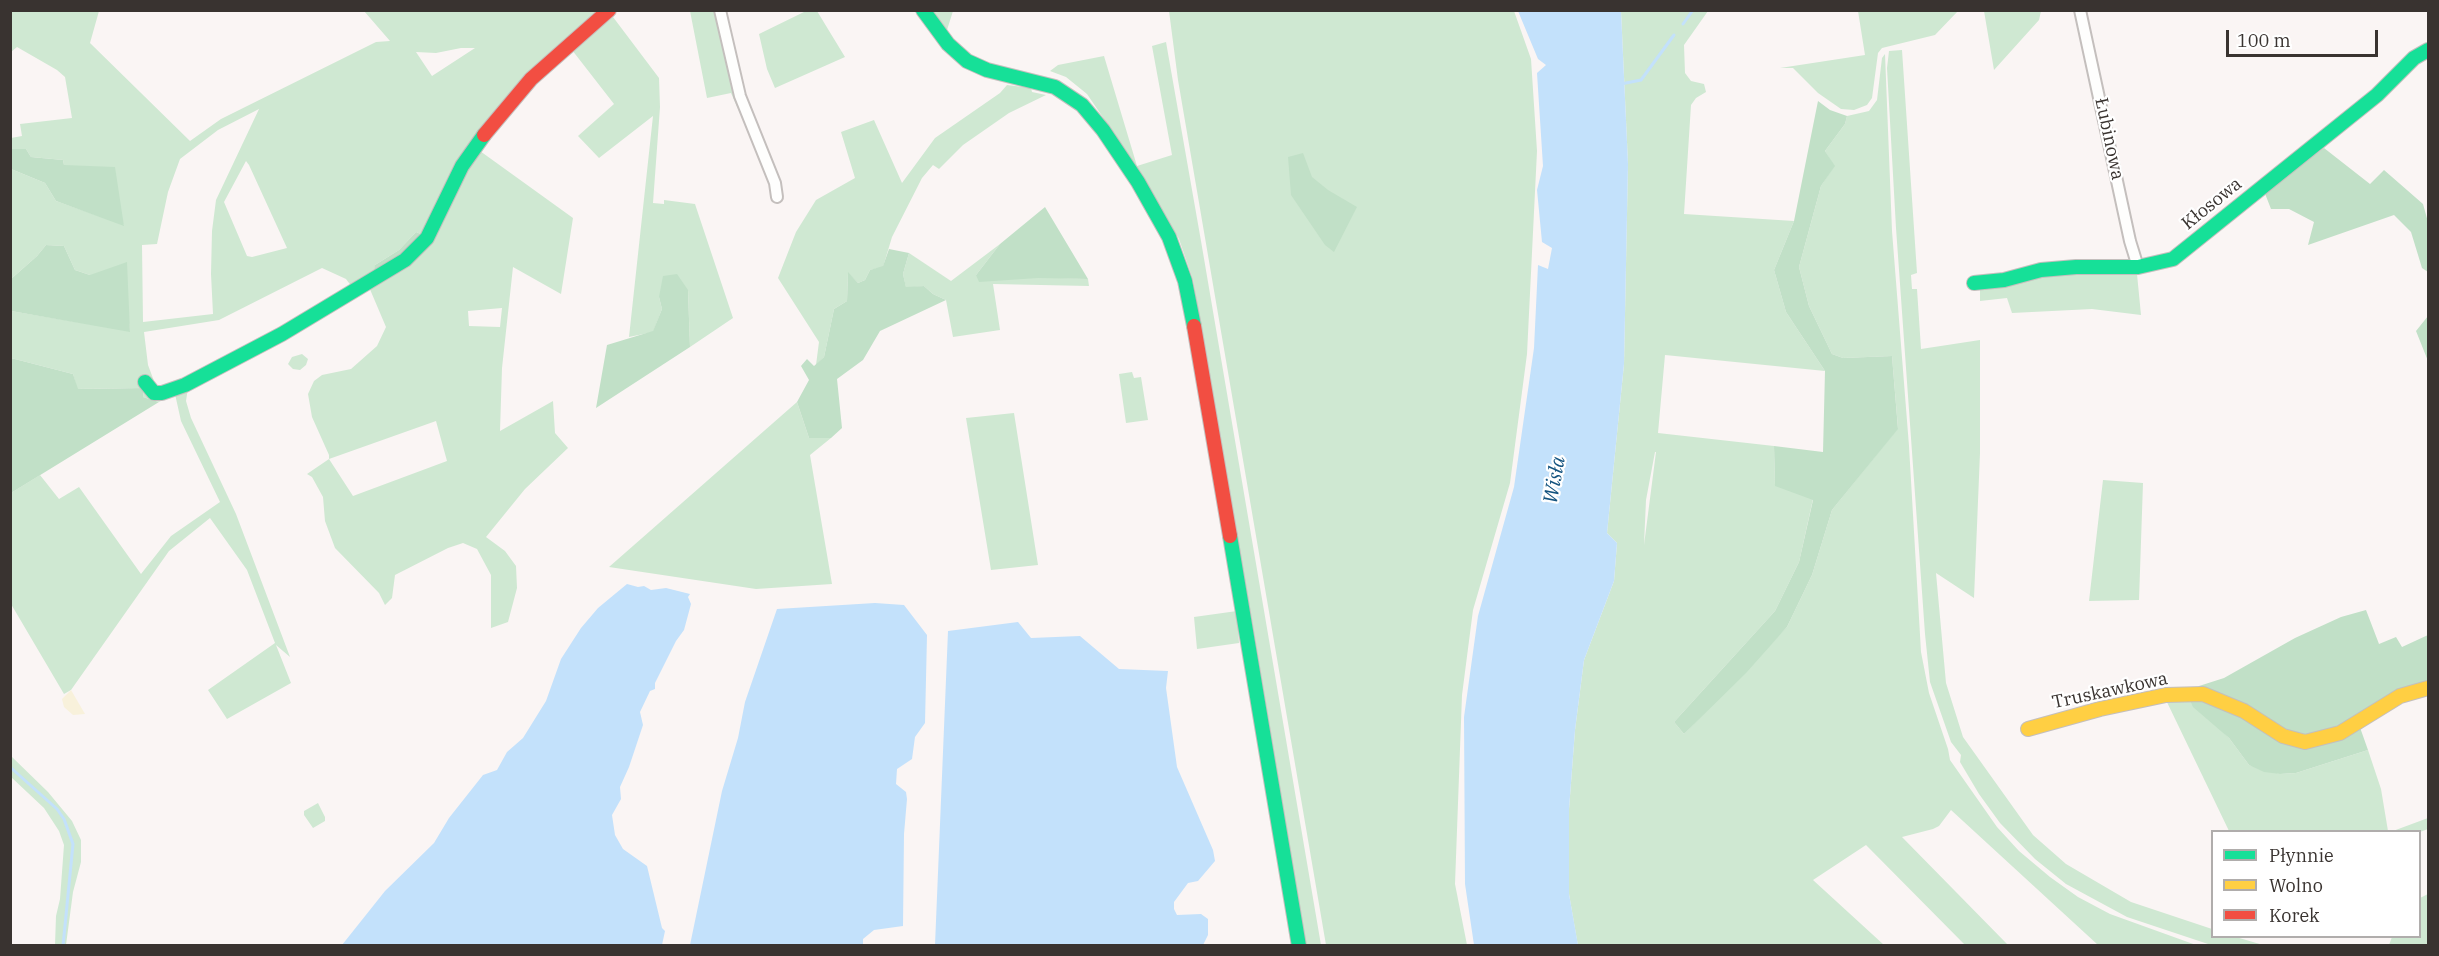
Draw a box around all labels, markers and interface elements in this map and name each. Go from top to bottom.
scale bar [2229,18,2380,56]
text: 100 m [2237,29,2291,52]
street label: Łubinowa [2090,96,2128,182]
street label: Kłosowa [2178,173,2246,235]
water label: Wisła [1539,454,1571,506]
street label: Truskawkowa [2050,668,2170,714]
legend [2211,830,2421,938]
text: Płynnie [2269,844,2334,867]
text: Wolno [2269,874,2323,897]
text: Korek [2269,904,2320,927]

